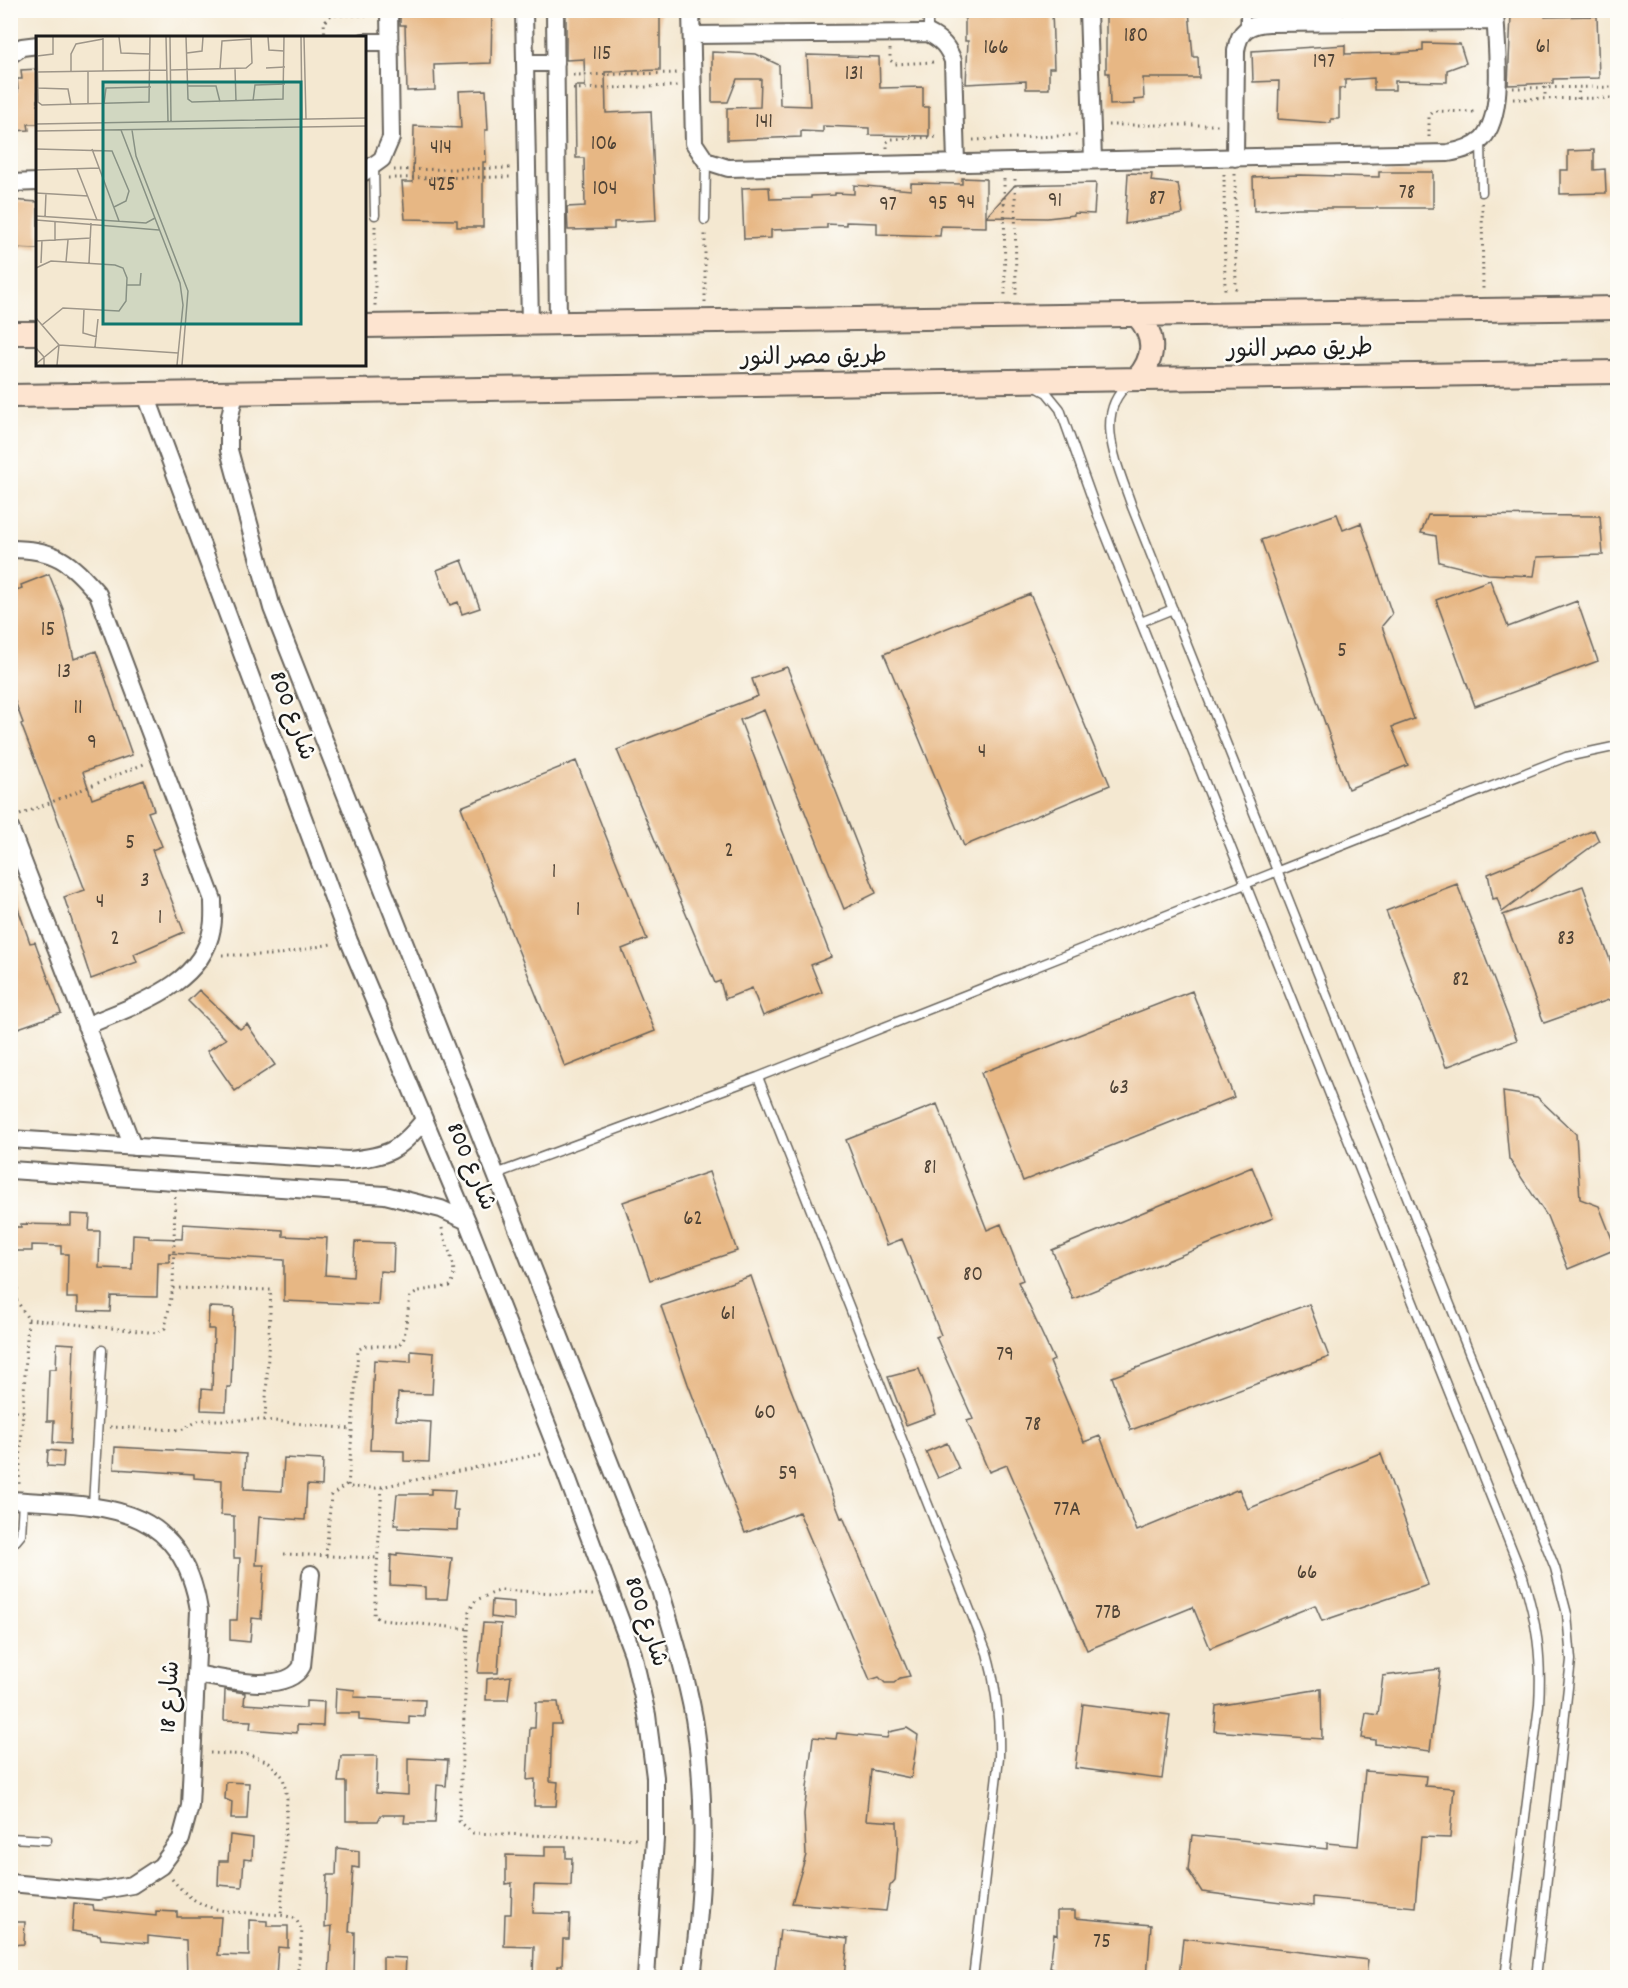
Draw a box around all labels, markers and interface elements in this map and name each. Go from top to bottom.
house number: 180 [1124,22,1148,52]
house number: 61 [1536,33,1550,63]
house number: 166 [983,34,1009,64]
inset map [36,36,366,366]
house number: 115 [593,40,611,70]
house number: 197 [1313,48,1335,78]
house number: 131 [845,60,863,90]
house number: 141 [755,108,773,138]
house number: 106 [591,130,617,160]
house number: 414 [430,134,452,164]
house number: 425 [428,171,456,201]
house number: 104 [593,175,617,205]
house number: 78 [1399,179,1415,209]
house number: 87 [1149,185,1165,215]
house number: 91 [1048,187,1062,217]
house number: 94 [957,189,975,219]
house number: 95 [928,190,948,220]
house number: 97 [879,191,897,221]
street label: طريق مصر النور [1225,332,1373,368]
street label: طريق مصر النور [739,340,887,376]
house number: 15 [41,616,55,646]
house number: 5 [1337,637,1347,667]
house number: 13 [57,658,71,688]
street label: شارع 800 [259,666,323,766]
house number: 11 [73,694,83,724]
house number: 9 [87,729,97,759]
house number: 4 [978,738,986,768]
house number: 5 [125,829,135,859]
house number: 2 [724,837,734,867]
house number: 1 [552,858,556,888]
house number: 3 [140,867,150,897]
house number: 4 [96,888,104,918]
house number: 1 [576,896,580,926]
house number: 1 [158,904,162,934]
house number: 2 [110,925,120,955]
house number: 83 [1557,925,1575,955]
house number: 82 [1452,966,1470,996]
house number: 63 [1109,1074,1129,1104]
street label: شارع 800 [436,1117,504,1217]
house number: 81 [923,1154,937,1184]
house number: 62 [683,1205,703,1235]
house number: 80 [963,1261,983,1291]
house number: 61 [721,1300,735,1330]
house number: 79 [996,1341,1014,1371]
house number: 60 [754,1399,776,1429]
house number: 78 [1025,1411,1041,1441]
house number: 59 [778,1460,798,1490]
house number: 77A [1053,1496,1081,1526]
house number: 66 [1297,1559,1317,1589]
street label: شارع 800 [614,1572,676,1672]
house number: 77B [1095,1599,1121,1629]
street label: شارع 18 [152,1660,190,1734]
house number: 75 [1093,1928,1111,1958]

